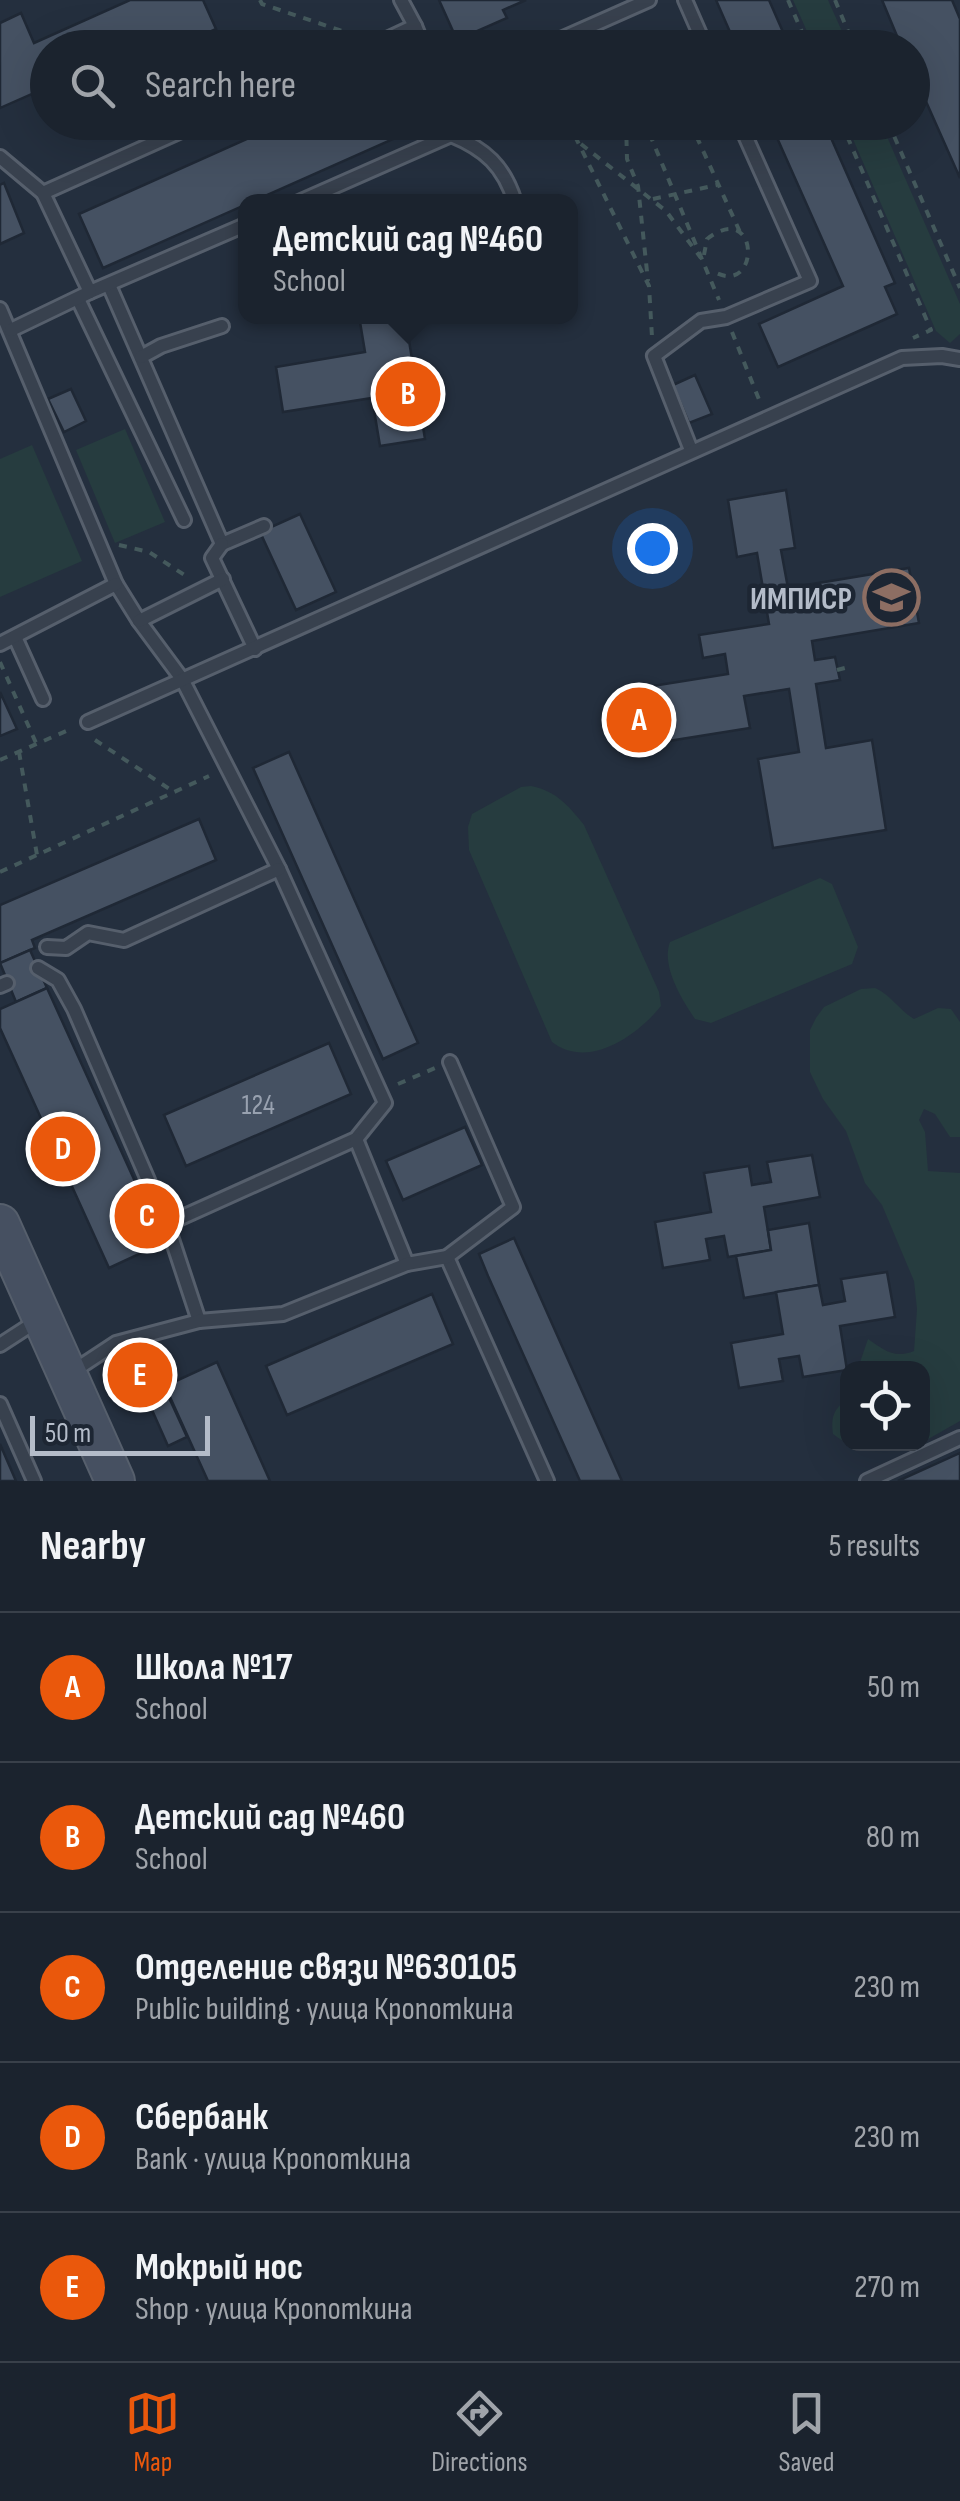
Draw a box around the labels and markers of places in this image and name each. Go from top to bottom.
pin: B [376,356,440,432]
school or university icon: ИМПИСР [861,568,921,628]
place label: ИМПИСР [750,580,852,619]
pin: A [606,682,672,758]
pin: D [30,1112,96,1186]
pin: C [114,1178,180,1254]
pin: E [108,1338,172,1412]

